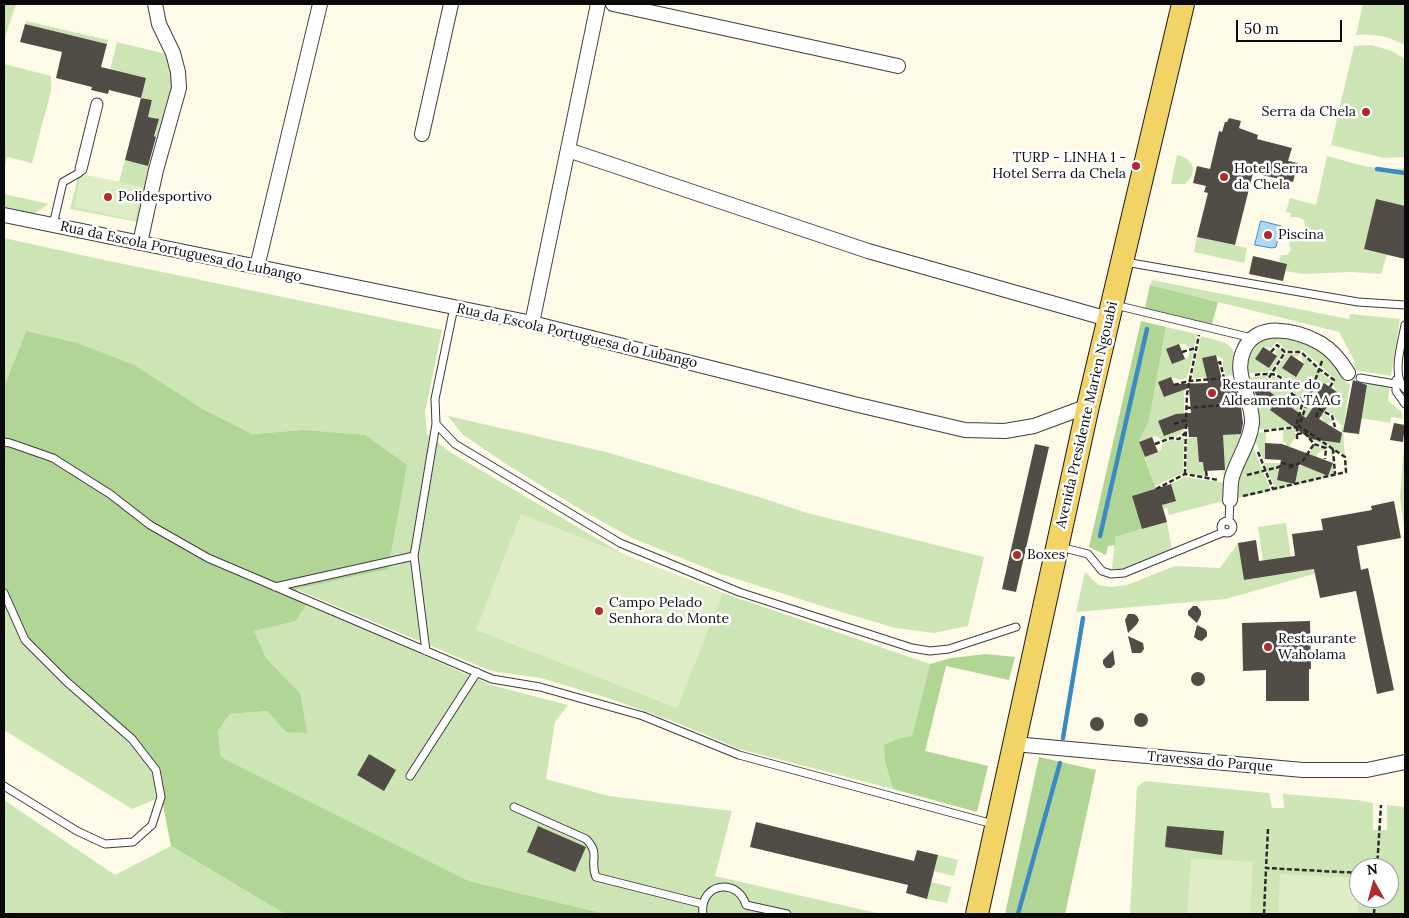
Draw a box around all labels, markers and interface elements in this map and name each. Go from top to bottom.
scale bar [1239,10,1345,42]
text: 50 m [1244,19,1279,38]
place label: Serra da Chela [1261,104,1356,120]
marker: Serra da Chela [1360,106,1372,118]
place label: TURP - LINHA 1 - Hotel Serra da Chela [992,150,1126,182]
marker: TURP - LINHA 1 - Hotel Serra da Chela [1130,160,1142,172]
place label: Hotel Serra da Chela [1234,161,1308,193]
marker: Hotel Serra da Chela [1218,171,1230,183]
place label: Polidesportivo [118,189,212,205]
marker: Polidesportivo [102,191,114,203]
street label: Rua da Escola Portuguesa do Lubango [59,218,303,286]
place label: Piscina [1278,227,1324,243]
marker: Piscina [1262,229,1274,241]
street label: Rua da Escola Portuguesa do Lubango [455,300,699,372]
street label: Avenida Presidente Marien Ngouabi [1053,300,1121,530]
place label: Restaurante do Aldeamento TAAG [1222,377,1341,410]
marker: Restaurante do Aldeamento TAAG [1206,387,1218,399]
place label: Boxes [1027,547,1065,563]
marker: Boxes [1011,549,1023,561]
place label: Campo Pelado Senhora do Monte [609,595,729,628]
marker: Campo Pelado Senhora do Monte [593,605,605,617]
place label: Restaurante Waholama [1278,631,1356,664]
marker: Restaurante Waholama [1262,641,1274,653]
street label: Travessa do Parque [1146,748,1274,776]
north arrow [1349,858,1399,908]
text: N [1366,860,1379,879]

